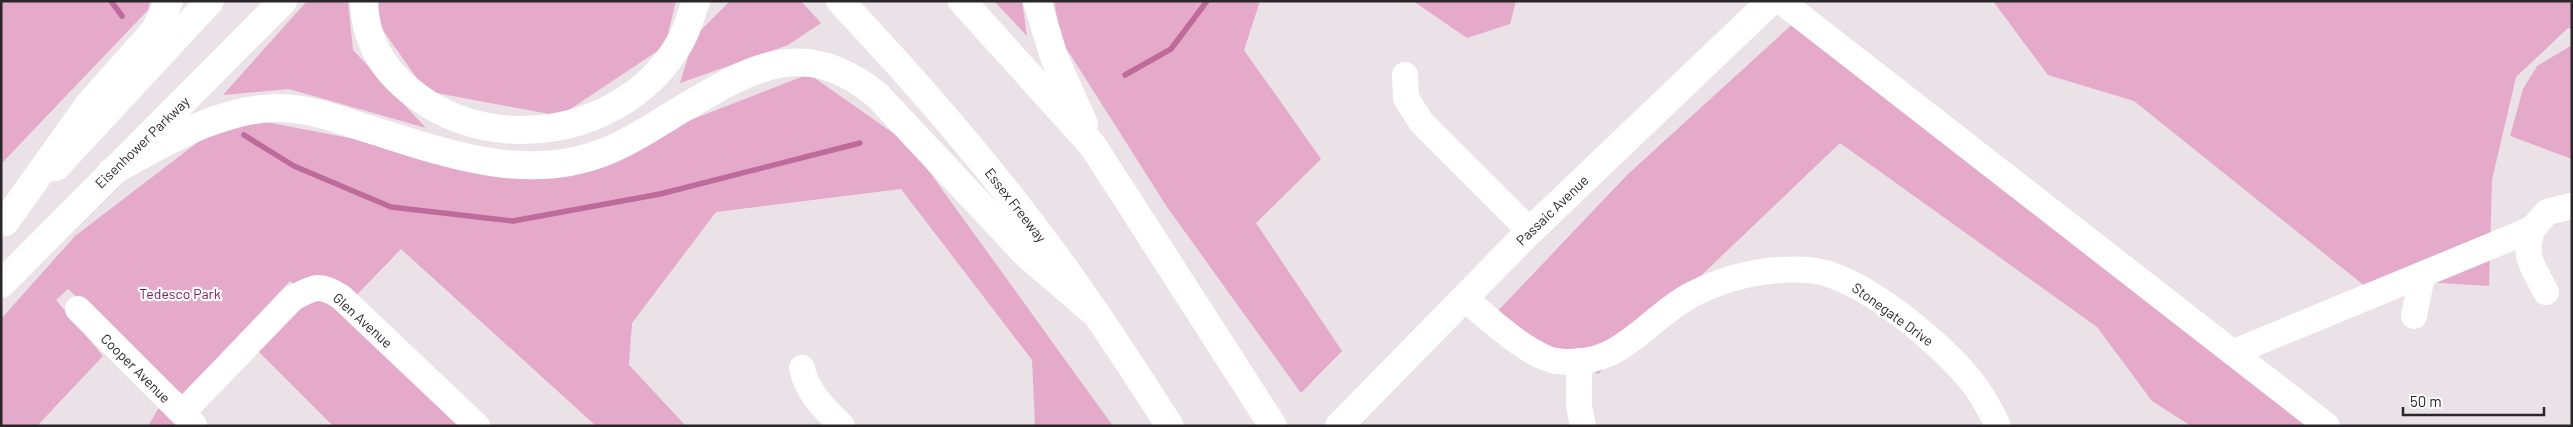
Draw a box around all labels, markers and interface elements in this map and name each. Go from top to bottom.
street label: Eisenhower Parkway [91,92,193,191]
street label: Essex Freeway [982,165,1051,246]
street label: Passaic Avenue [1512,171,1592,249]
street label: Stonegate Drive [1849,279,1937,349]
park label: Tedesco Park [139,285,221,302]
street label: Glen Avenue [330,289,396,351]
street label: Cooper Avenue [98,330,174,406]
scale bar [2403,384,2544,416]
text: 50 m [2410,392,2442,410]

